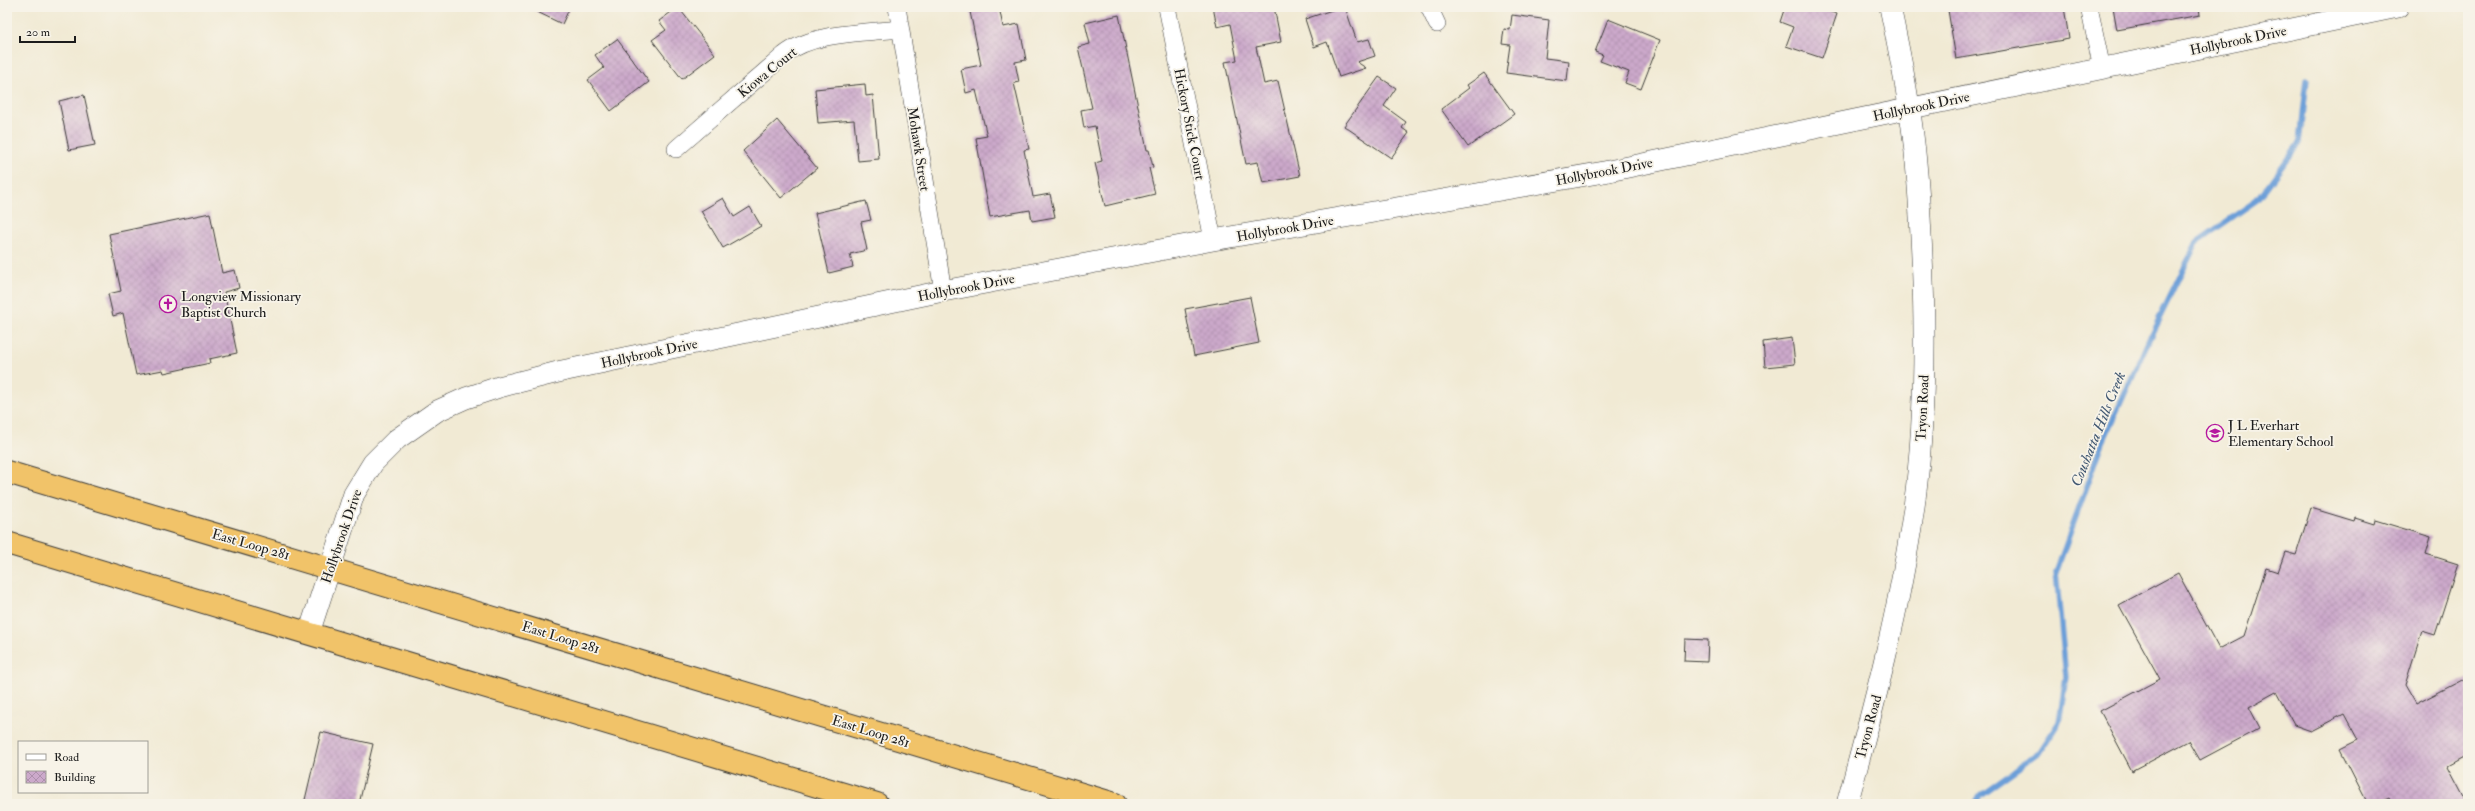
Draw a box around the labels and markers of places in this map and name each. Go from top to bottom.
place label: Longview Missionary Baptist Church [181,288,302,322]
church icon: Longview Missionary Baptist Church [158,294,178,314]
place label: J L Everhart Elementary School [2227,417,2334,451]
school or university icon: J L Everhart Elementary School [2205,423,2225,443]

